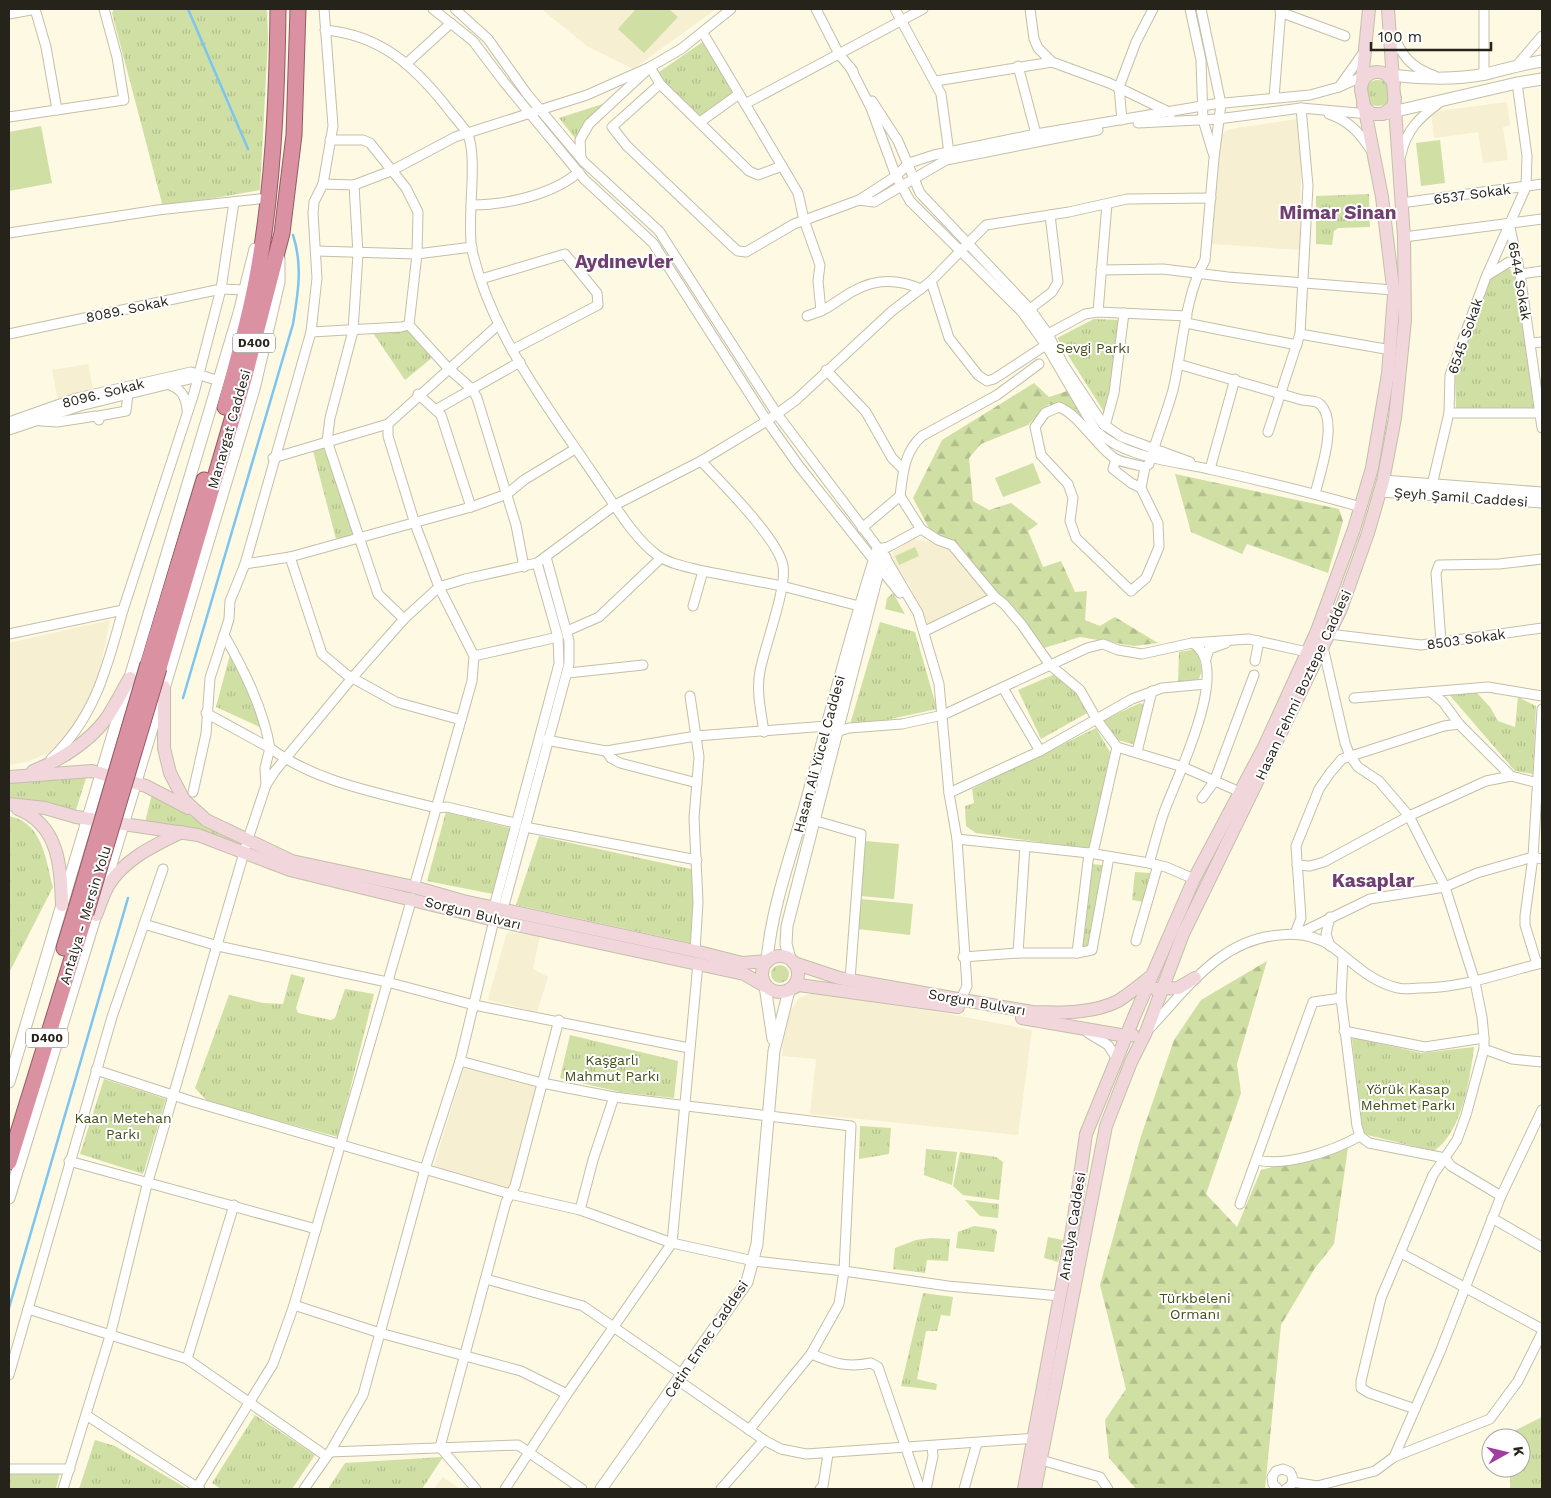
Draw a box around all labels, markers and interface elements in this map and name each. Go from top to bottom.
scale bar [1371,20,1491,52]
text: 100 m [1378,28,1422,46]
street label: 6537 Sokak [1433,181,1512,207]
district label: Mimar Sinan [1279,201,1397,224]
street label: 6544 Sokak [1505,240,1535,322]
district label: Aydınevler [575,250,674,273]
street label: 8089. Sokak [84,292,170,326]
street label: 6545 Sokak [1445,296,1485,376]
road number: D400 [233,333,275,352]
park label: Sevgi Parkı [1056,340,1130,356]
street label: Manavgat Caddesi [204,367,254,491]
street label: 8096. Sokak [60,375,146,411]
street label: Şeyh Şamil Caddesi [1394,484,1528,510]
street label: Hasan Fehmi Boztepe Caddesi [1252,587,1354,783]
street label: 8503 Sokak [1426,626,1506,652]
street label: Hasan Ali Yücel Caddesi [790,674,848,834]
street label: Antalya - Mersin Yolu [56,844,114,986]
district label: Kasaplar [1332,869,1415,892]
street label: Sorgun Bulvarı [423,893,523,933]
street label: Sorgun Bulvarı [927,986,1027,1018]
road number: D400 [26,1028,68,1048]
park label: Kaşgarlı Mahmut Parkı [565,1052,659,1084]
park label: Yörük Kasap Mehmet Parkı [1361,1081,1455,1113]
park label: Kaan Metehan Parkı [74,1110,172,1142]
street label: Antalya Caddesi [1056,1171,1088,1281]
street label: Cetin Emec Caddesi [661,1277,751,1401]
park label: Türkbeleni Ormanı [1159,1290,1231,1322]
north arrow [1481,1428,1531,1478]
text: K [1510,1445,1528,1457]

